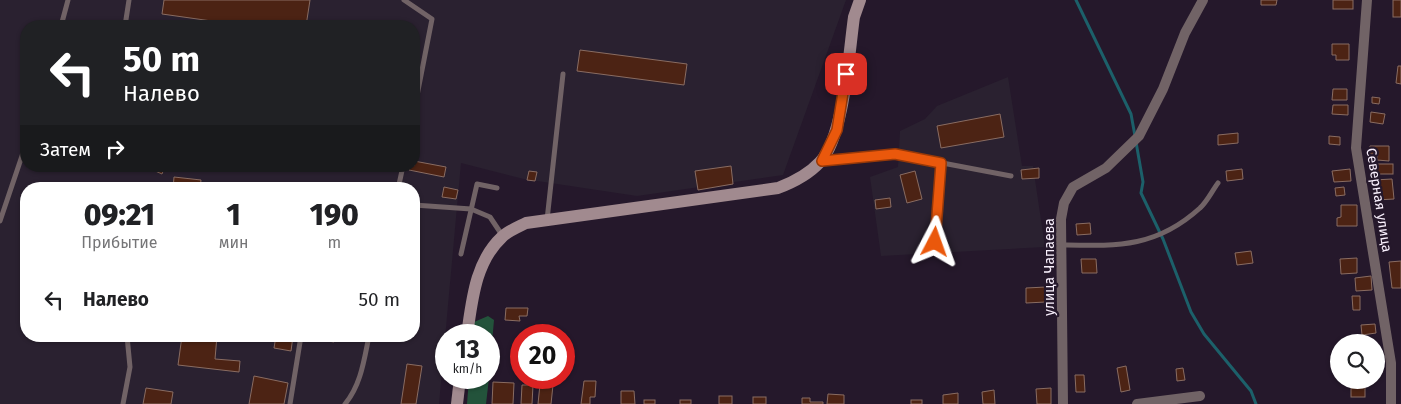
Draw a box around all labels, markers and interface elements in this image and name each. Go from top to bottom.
text: 50 m [123,38,200,80]
icon: left [40,40,105,105]
pin [825,53,867,95]
icon: arrive [832,60,860,88]
text: Налево [123,80,200,107]
icon: right [101,135,129,163]
text: Затем [40,138,91,161]
street label: Северная улица [1362,147,1396,253]
text: 09:21 [84,197,155,233]
text: 1 [227,197,241,233]
text: 190 [310,197,359,233]
position arrow [908,215,960,267]
street label: улица Чапаева [1041,218,1058,316]
text: Прибытие [81,233,158,252]
text: мин [219,233,249,252]
text: m [327,233,341,252]
icon: left [40,286,68,314]
text: Налево [83,288,149,311]
text: 50 m [359,288,400,311]
speed limit sign: 20 [510,324,575,389]
map controls [1330,334,1385,389]
button: search [1330,334,1385,389]
text: 13 [455,335,480,365]
text: km/h [453,362,482,376]

